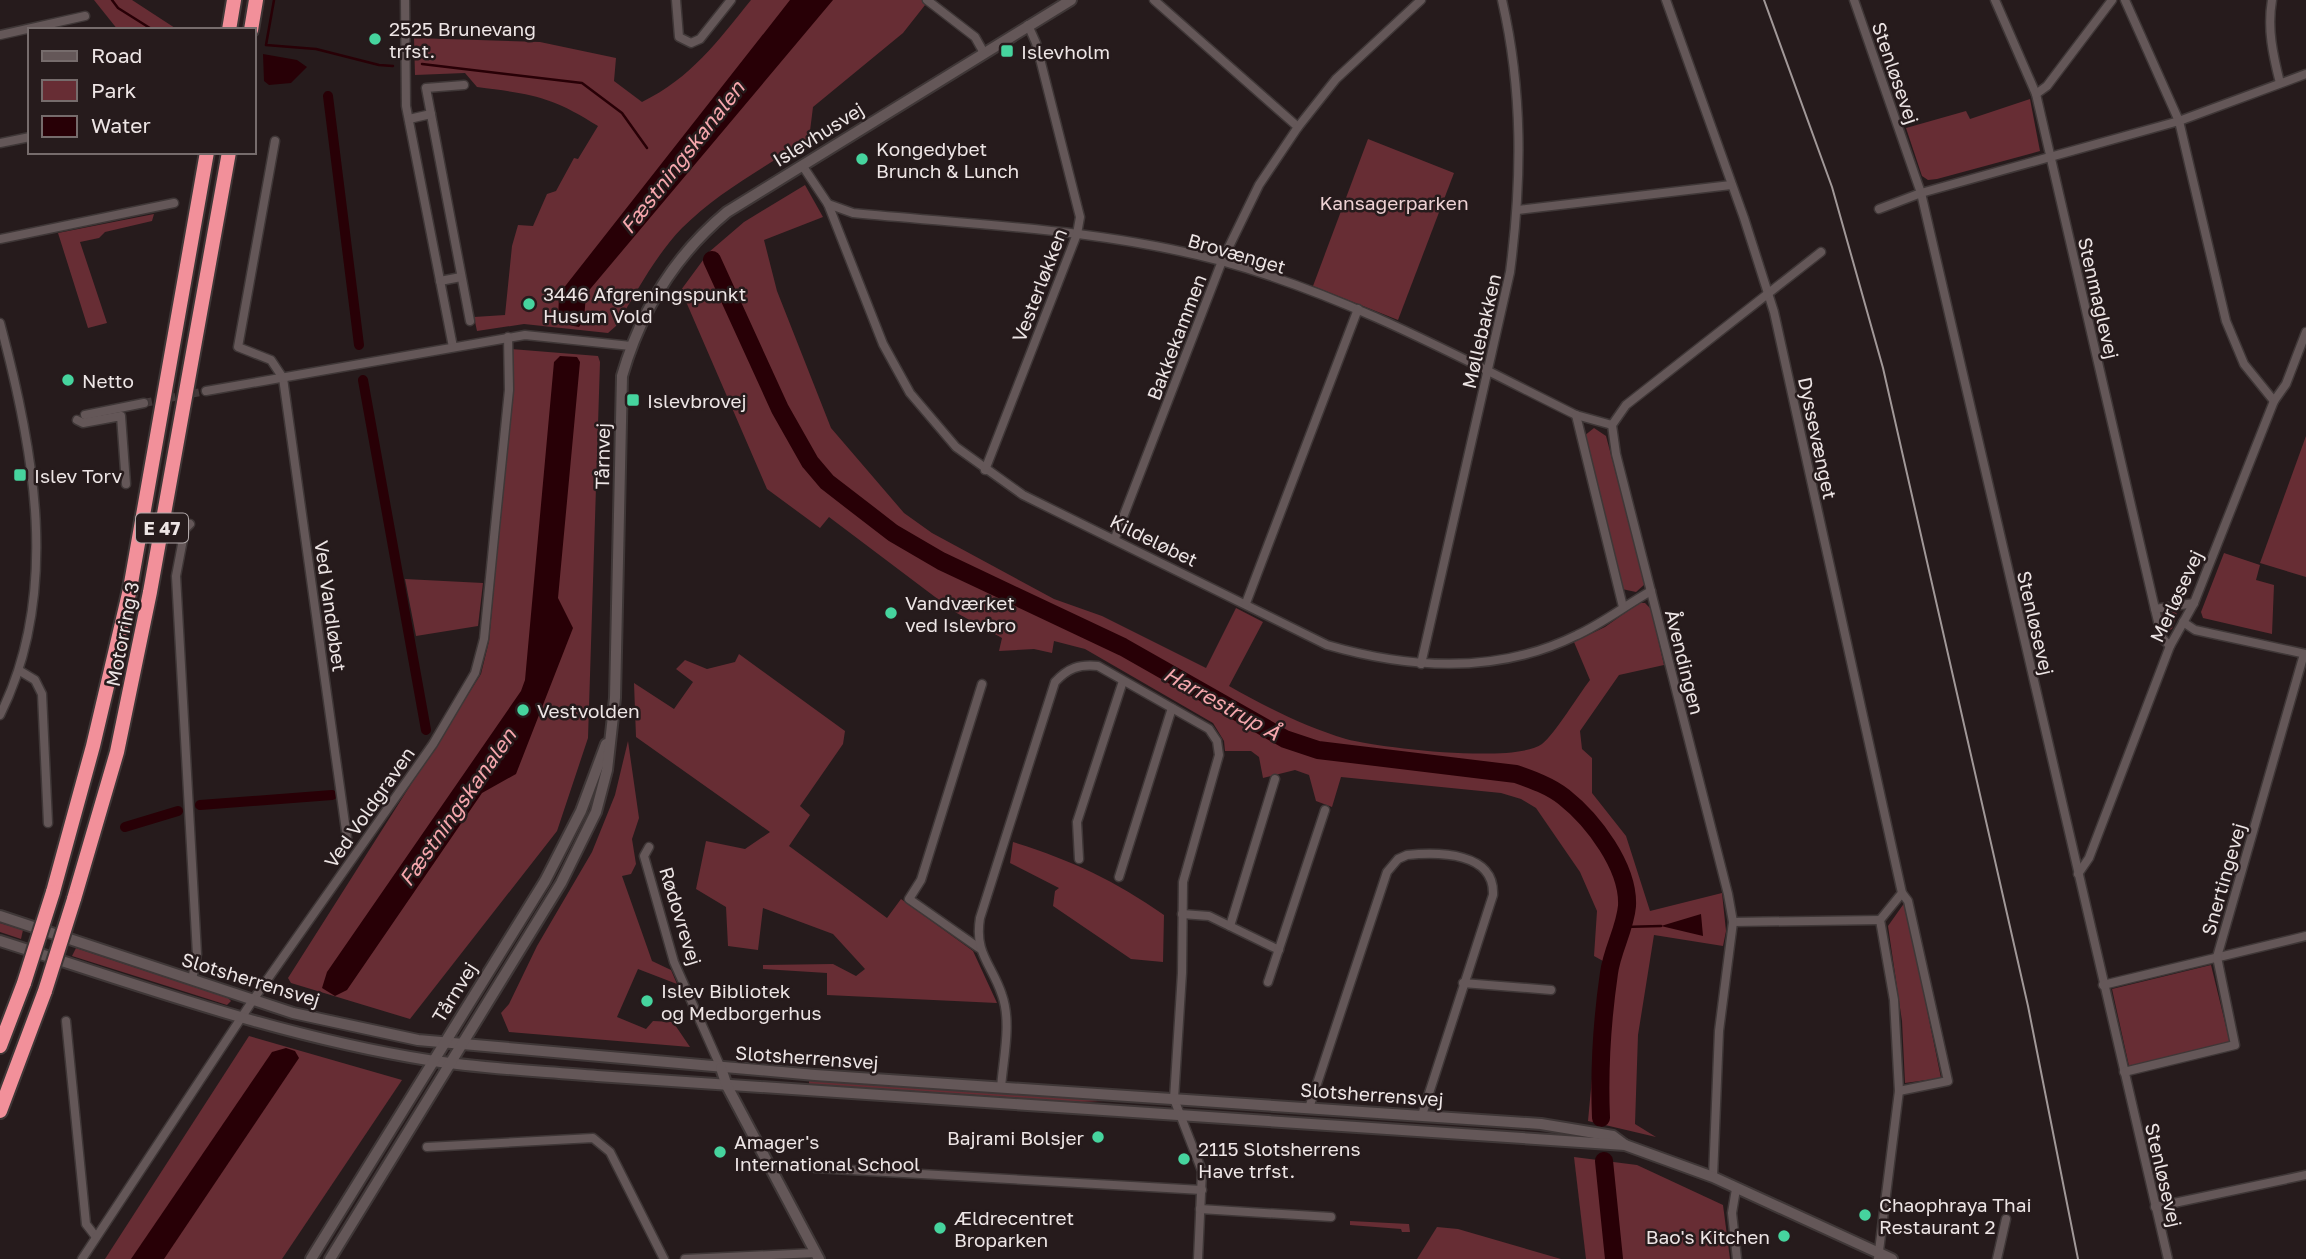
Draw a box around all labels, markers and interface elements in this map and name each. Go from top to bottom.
place label: 2525 Brunevang trfst. [389,17,536,62]
street label: Stenløsevej [1868,19,1924,127]
legend [28,28,256,154]
marker: 2525 Brunevang trfst. [367,31,383,47]
place label: Islevholm [1021,40,1110,63]
text: Road [91,42,142,68]
marker: Islevholm [999,43,1015,59]
water label: Fæstningskanalen [614,75,750,239]
text: Park [91,77,137,103]
street label: Islevhusvej [768,97,868,171]
text: Water [91,112,151,138]
place label: Kongedybet Brunch & Lunch [876,137,1019,182]
marker: Kongedybet Brunch & Lunch [854,151,870,167]
park label: Kansagerparken [1319,191,1469,214]
street label: Vesterløkken [1007,225,1071,345]
street label: Brovænget [1185,228,1289,278]
street label: Stenmaglevej [2074,235,2124,361]
street label: Bakkekammen [1141,271,1211,403]
street label: Møllebakken [1457,271,1505,391]
place label: 3446 Afgreningspunkt Husum Vold [543,282,746,327]
marker: 3446 Afgreningspunkt Husum Vold [521,296,537,312]
place label: Netto [82,369,134,392]
marker: Netto [60,372,76,388]
street label: Dyssevænget [1794,375,1842,501]
place label: Islevbrovej [647,389,747,412]
marker: Islevbrovej [625,392,641,408]
street label: Tårnvej [590,423,614,489]
place label: Islev Torv [34,464,122,487]
marker: Islev Torv [12,467,28,483]
street label: Kildeløbet [1107,509,1201,571]
road number: E 47 [136,514,188,542]
street label: Ved Vandløbet [310,539,352,673]
street label: Merløsevej [2145,546,2207,646]
street label: Stenløsevej [2013,569,2059,677]
street label: Motorring 3 [101,580,143,688]
place label: Vandværket ved Islevbro [905,591,1016,636]
marker: Vandværket ved Islevbro [883,605,899,621]
street label: Åvendingen [1661,607,1709,717]
water label: Harrestrup Å [1159,660,1285,746]
place label: Vestvolden [537,699,640,722]
marker: Vestvolden [515,702,531,718]
water label: Fæstningskanalen [393,722,522,891]
street label: Ved Voldgraven [319,742,419,872]
street label: Snertingevej [2196,820,2250,938]
street label: Rødovrevej [655,864,707,968]
street label: Slotsherrensvej [179,947,323,1011]
street label: Tårnvej [427,958,481,1026]
place label: Islev Bibliotek og Medborgerhus [661,979,822,1024]
marker: Islev Bibliotek og Medborgerhus [639,993,655,1009]
street label: Slotsherrensvej [735,1041,879,1073]
street label: Slotsherrensvej [1300,1078,1444,1110]
street label: Stenløsevej [2141,1121,2187,1229]
place label: Bajrami Bolsjer [947,1126,1085,1149]
marker: Bajrami Bolsjer [1090,1129,1106,1145]
place label: Amager's International School [734,1130,920,1175]
place label: 2115 Slotsherrens Have trfst. [1198,1137,1360,1182]
marker: Amager's International School [712,1144,728,1160]
marker: 2115 Slotsherrens Have trfst. [1176,1151,1192,1167]
place label: Chaophraya Thai Restaurant 2 [1879,1193,2032,1238]
place label: Ældrecentret Broparken [954,1206,1074,1251]
marker: Chaophraya Thai Restaurant 2 [1857,1207,1873,1223]
marker: Ældrecentret Broparken [932,1220,948,1236]
place label: Bao's Kitchen [1646,1225,1770,1248]
marker: Bao's Kitchen [1776,1228,1792,1244]

